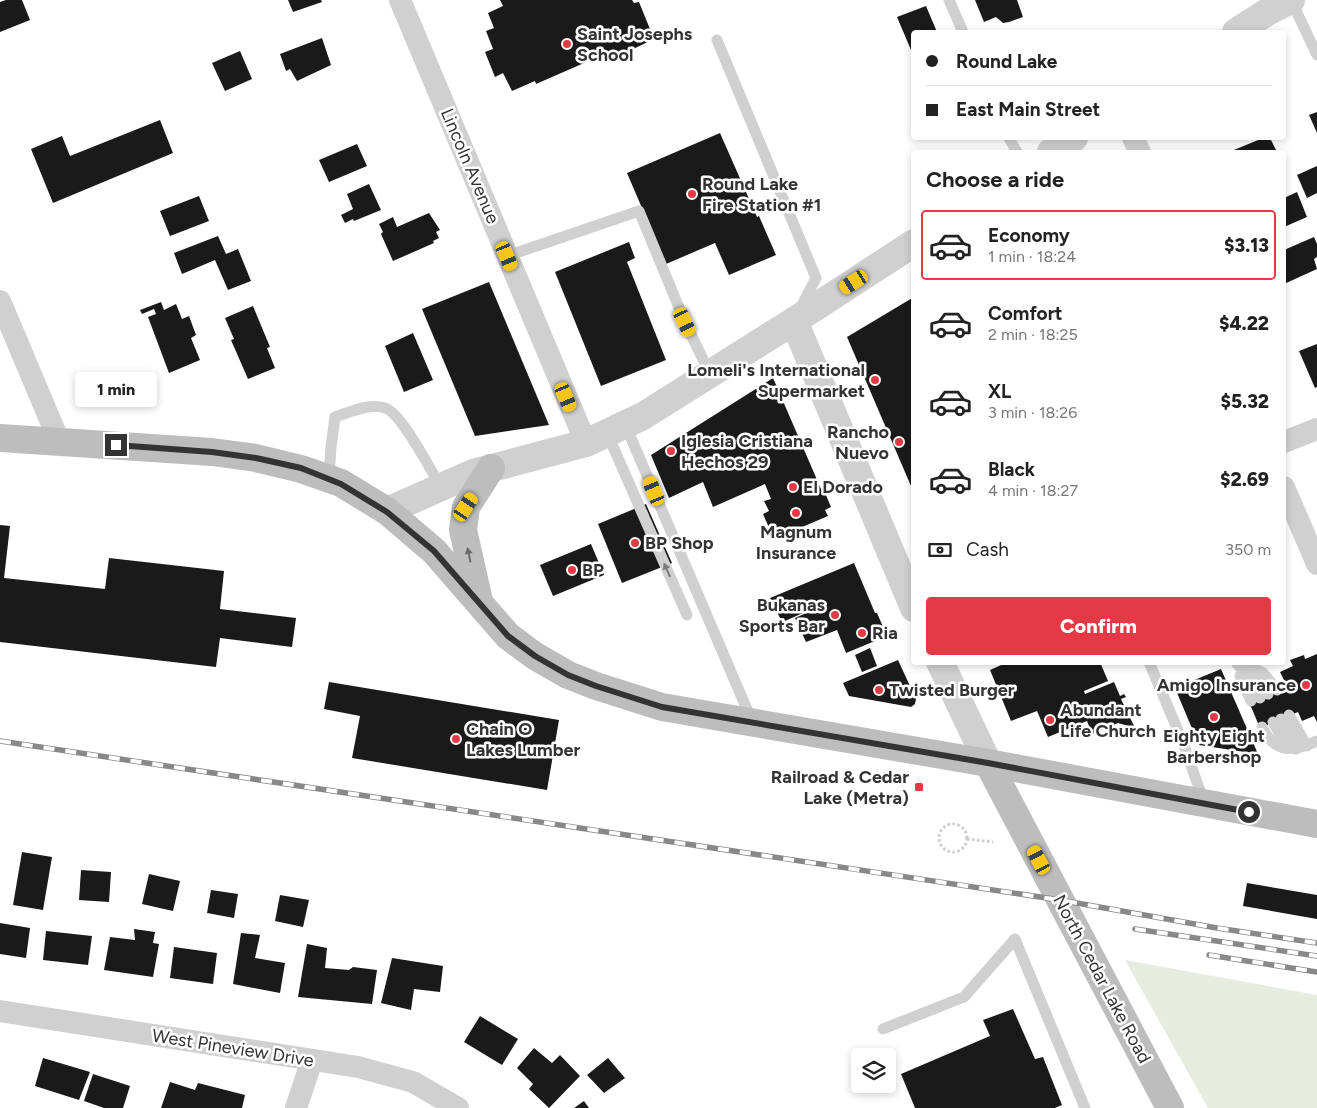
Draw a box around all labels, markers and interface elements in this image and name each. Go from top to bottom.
place label: Saint Josephs School [577,23,693,66]
marker: Saint Josephs School [561,38,573,50]
text: Round Lake [956,50,1057,73]
text: East Main Street [956,98,1100,121]
street label: Lincoln Avenue [436,105,504,227]
text: Choose a ride [926,166,1064,193]
place label: Round Lake Fire Station #1 [702,173,821,216]
marker: Round Lake Fire Station #1 [686,188,698,200]
icon: car [928,223,973,268]
text: Economy [988,224,1070,247]
text: $3.13 [1224,234,1269,257]
car [494,239,519,273]
text: 1 min · 18:24 [988,247,1076,266]
car [837,268,870,296]
icon: car [928,301,973,346]
text: Comfort [988,302,1063,325]
car [671,305,698,339]
text: $4.22 [1219,312,1269,335]
text: 2 min · 18:25 [988,325,1078,344]
place label: Lomeli's International Supermarket [687,359,865,402]
callout: 1 min [75,372,157,408]
marker: Lomeli's International Supermarket [869,374,881,386]
icon: car [928,379,973,424]
text: 1 min [97,380,135,399]
car [553,380,578,414]
text: XL [988,380,1011,403]
text: $5.32 [1221,390,1269,413]
text: 3 min · 18:26 [988,403,1077,422]
place label: Rancho Nuevo [827,421,889,464]
place label: Iglesia Cristiana Hechos 29 [681,430,813,473]
route end [105,434,127,456]
marker: Rancho Nuevo [893,436,905,448]
marker: Iglesia Cristiana Hechos 29 [665,445,677,457]
icon: car [928,457,973,502]
text: Black [988,458,1035,481]
text: $2.69 [1220,468,1269,491]
car [641,474,666,508]
place label: El Dorado [803,476,883,498]
marker: El Dorado [787,481,799,493]
text: 4 min · 18:27 [988,481,1078,500]
car [451,490,480,524]
marker: Magnum Insurance [790,507,802,519]
place label: Magnum Insurance [756,521,836,564]
place label: BP Shop [645,532,714,554]
icon: cash [926,536,954,564]
marker: BP Shop [629,537,641,549]
text: Cash [966,538,1009,561]
text: 350 m [1225,540,1271,559]
one-way arrow [465,548,473,563]
place label: BP [582,559,604,581]
one-way arrow [663,563,671,577]
marker: BP [566,564,578,576]
place label: Bukanas Sports Bar [739,594,826,637]
button: Confirm [926,597,1271,655]
marker: Bukanas Sports Bar [829,609,841,621]
place label: Ria [872,622,898,644]
marker: Ria [856,627,868,639]
place label: Amigo Insurance [1157,674,1296,696]
place label: Twisted Burger [889,679,1015,701]
marker: Amigo Insurance [1300,679,1312,691]
marker: Twisted Burger [873,684,885,696]
place label: Abundant Life Church [1060,699,1156,742]
marker: Eighty Eight Barbershop [1208,711,1220,723]
marker: Abundant Life Church [1044,714,1056,726]
place label: Chain O Lakes Lumber [466,718,580,761]
place label: Eighty Eight Barbershop [1163,725,1265,768]
marker: Chain O Lakes Lumber [450,733,462,745]
place label: Railroad & Cedar Lake (Metra) [771,766,909,809]
marker: Railroad & Cedar Lake (Metra) [913,781,925,793]
route start [1238,801,1260,823]
car [1025,843,1052,877]
street label: North Cedar Lake Road [1048,891,1156,1067]
street label: West Pineview Drive [151,1024,316,1072]
map controls [851,1048,896,1093]
button: layers [851,1048,896,1093]

